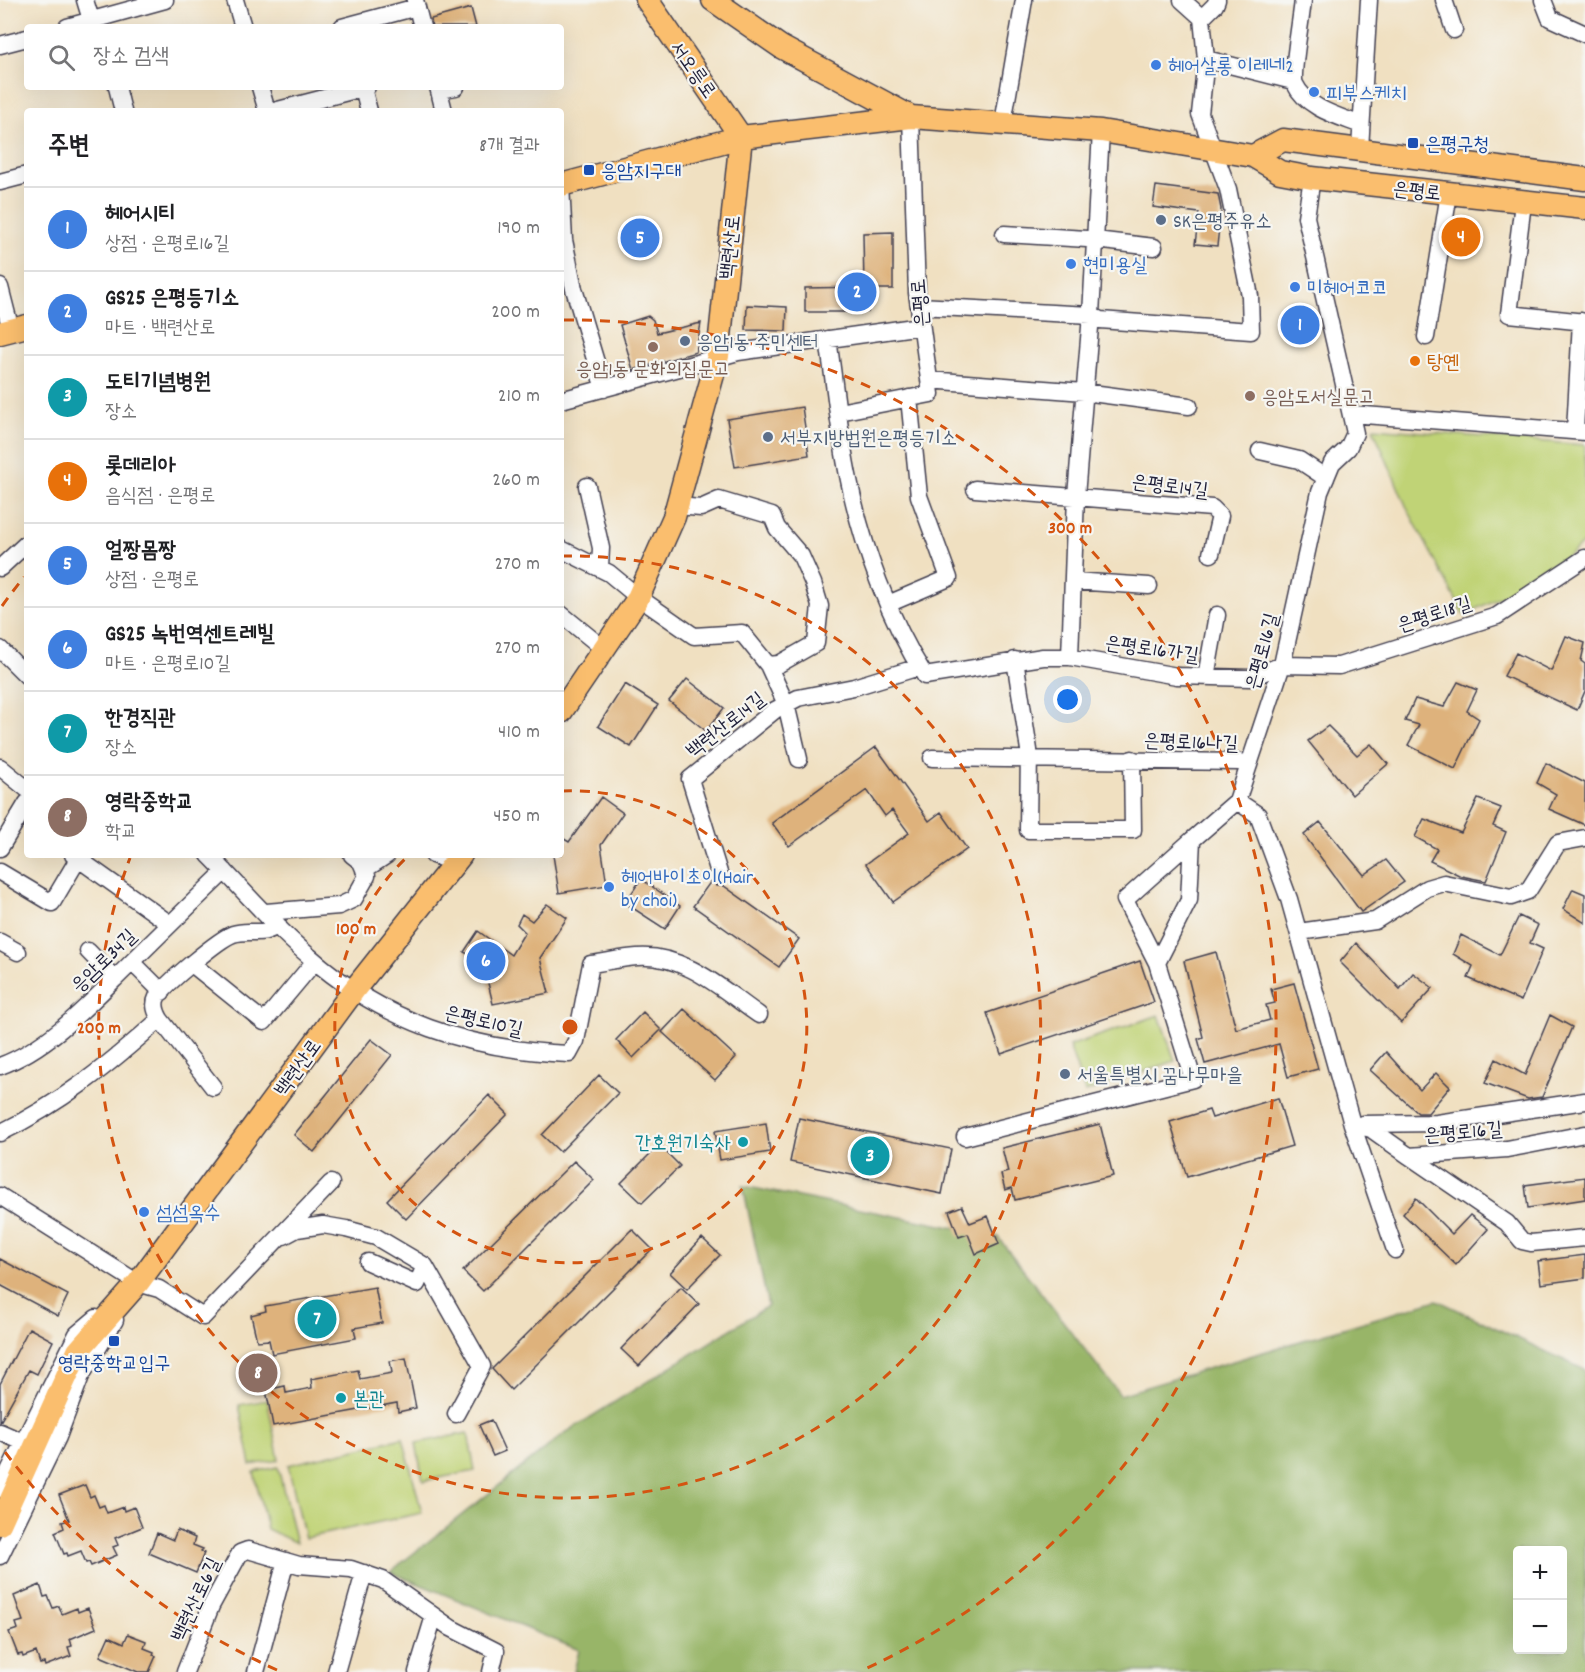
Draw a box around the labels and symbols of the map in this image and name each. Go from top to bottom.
street label: 서오릉로 [662,36,721,105]
place label: 헤어살롱 이레네2 [1168,54,1294,82]
marker: 헤어살롱 이레네2 [1149,58,1163,72]
place label: 피부스케치 [1326,81,1406,109]
marker: 피부스케치 [1307,85,1321,99]
place label: 은평구청 [1425,132,1489,160]
marker: 은평구청 [1406,136,1420,150]
place label: 응암지구대 [601,159,681,187]
marker: 응암지구대 [582,163,596,177]
street label: 은평로 [1391,177,1442,209]
place label: SK은평주유소 [1173,209,1272,237]
marker: SK은평주유소 [1154,213,1168,227]
street label: 백련산로 [715,214,749,281]
pin: 4 [1442,214,1480,260]
pin: 5 [620,216,660,260]
place label: 현미용실 [1083,253,1147,281]
marker: 현미용실 [1064,257,1078,271]
pin: 2 [838,270,876,314]
place label: 미헤어코코 [1307,276,1387,304]
street label: 은평로 [906,277,938,328]
marker: 미헤어코코 [1288,280,1302,294]
pin: 1 [1280,302,1320,348]
place label: 응암1동 주민센터 [697,330,819,358]
marker: 응암1동 주민센터 [678,334,692,348]
marker: 응암1동 문화의집문고 [646,340,660,354]
place label: 탕옌 [1427,350,1459,378]
marker: 탕옌 [1408,354,1422,368]
place label: 응암1동 문화의집문고 [576,357,730,385]
place label: 응암도서실문고 [1262,385,1375,413]
marker: 응암도서실문고 [1243,389,1257,403]
place label: 서부지방법원은평등기소 [780,426,957,454]
marker: 서부지방법원은평등기소 [761,430,775,444]
street label: 은평로14길 [1130,469,1210,507]
text: 300 m [1048,517,1092,542]
street label: 은평로18길 [1394,591,1476,641]
street label: 은평로16길 [1240,610,1288,693]
street label: 은평로16가길 [1103,631,1200,671]
your location [1053,685,1082,714]
street label: 백련산로14길 [682,687,772,766]
street label: 은평로16나길 [1143,728,1239,760]
place label: 헤어바이초이(Hair by choi) [621,865,754,916]
marker: 헤어바이초이(Hair by choi) [602,880,616,894]
text: 100 m [336,918,376,943]
street label: 응암로34길 [66,924,144,1001]
pin: 6 [466,938,506,984]
street label: 은평로10길 [441,1000,525,1046]
text: 200 m [77,1017,121,1042]
centre of rings [560,1017,580,1037]
street label: 백련산로 [269,1034,330,1103]
place label: 서울특별시 꿈나무마을 [1077,1063,1243,1091]
marker: 서울특별시 꿈나무마을 [1058,1067,1072,1081]
street label: 은평로16길 [1423,1117,1504,1151]
place label: 간호원기숙사 [634,1131,731,1159]
pin: 3 [850,1134,890,1178]
marker: 간호원기숙사 [736,1135,750,1149]
place label: 섬섬옥수 [156,1201,220,1229]
marker: 섬섬옥수 [137,1205,151,1219]
pin: 7 [298,1296,336,1342]
marker: 영락중학교입구 [107,1334,121,1348]
pin: 8 [238,1350,278,1396]
place label: 영락중학교입구 [58,1351,170,1379]
place label: 본관 [353,1387,385,1415]
marker: 본관 [334,1391,348,1405]
street label: 백련산로6길 [166,1553,229,1647]

